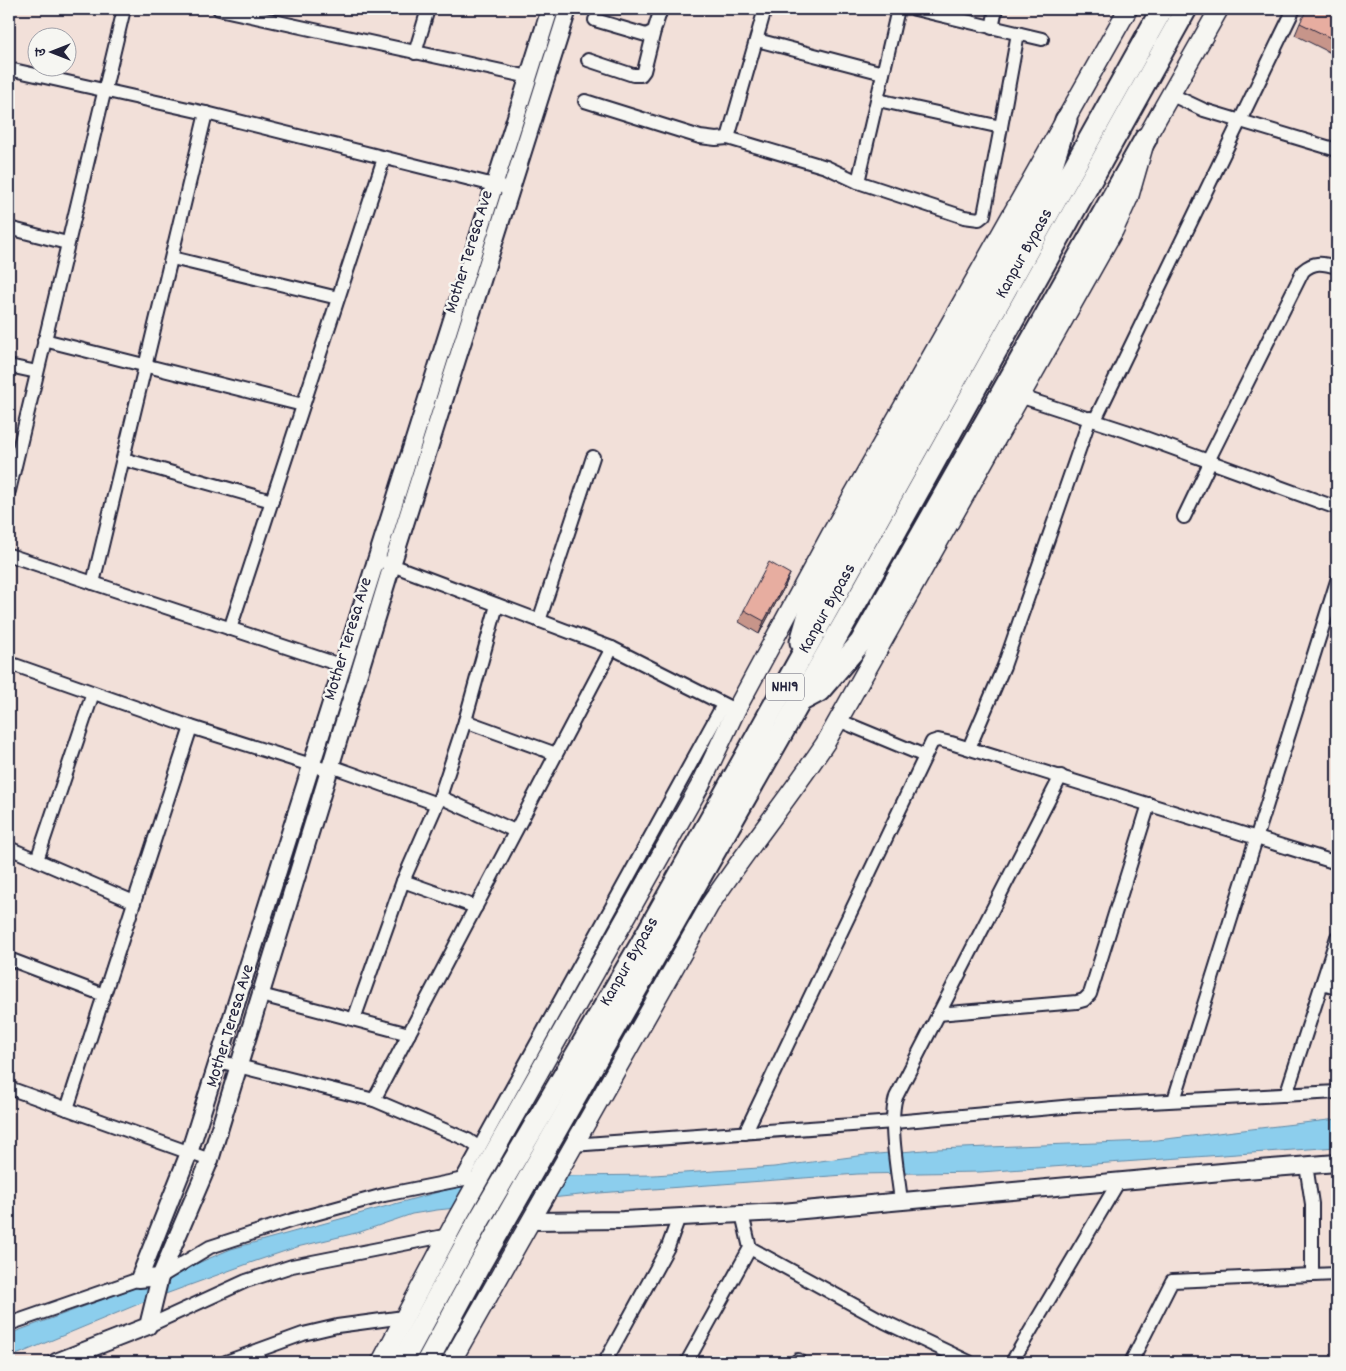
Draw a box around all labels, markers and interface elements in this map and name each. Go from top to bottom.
north arrow [28,28,78,78]
text: उ [31,47,51,57]
street label: Mother Teresa Ave [439,187,501,317]
street label: Kanpur Bypass [990,204,1060,304]
street label: Kanpur Bypass [793,559,863,659]
street label: Mother Teresa Ave [318,574,380,704]
road number: NH19 [766,674,804,700]
street label: Kanpur Bypass [594,913,666,1011]
street label: Mother Teresa Ave [200,961,262,1091]

